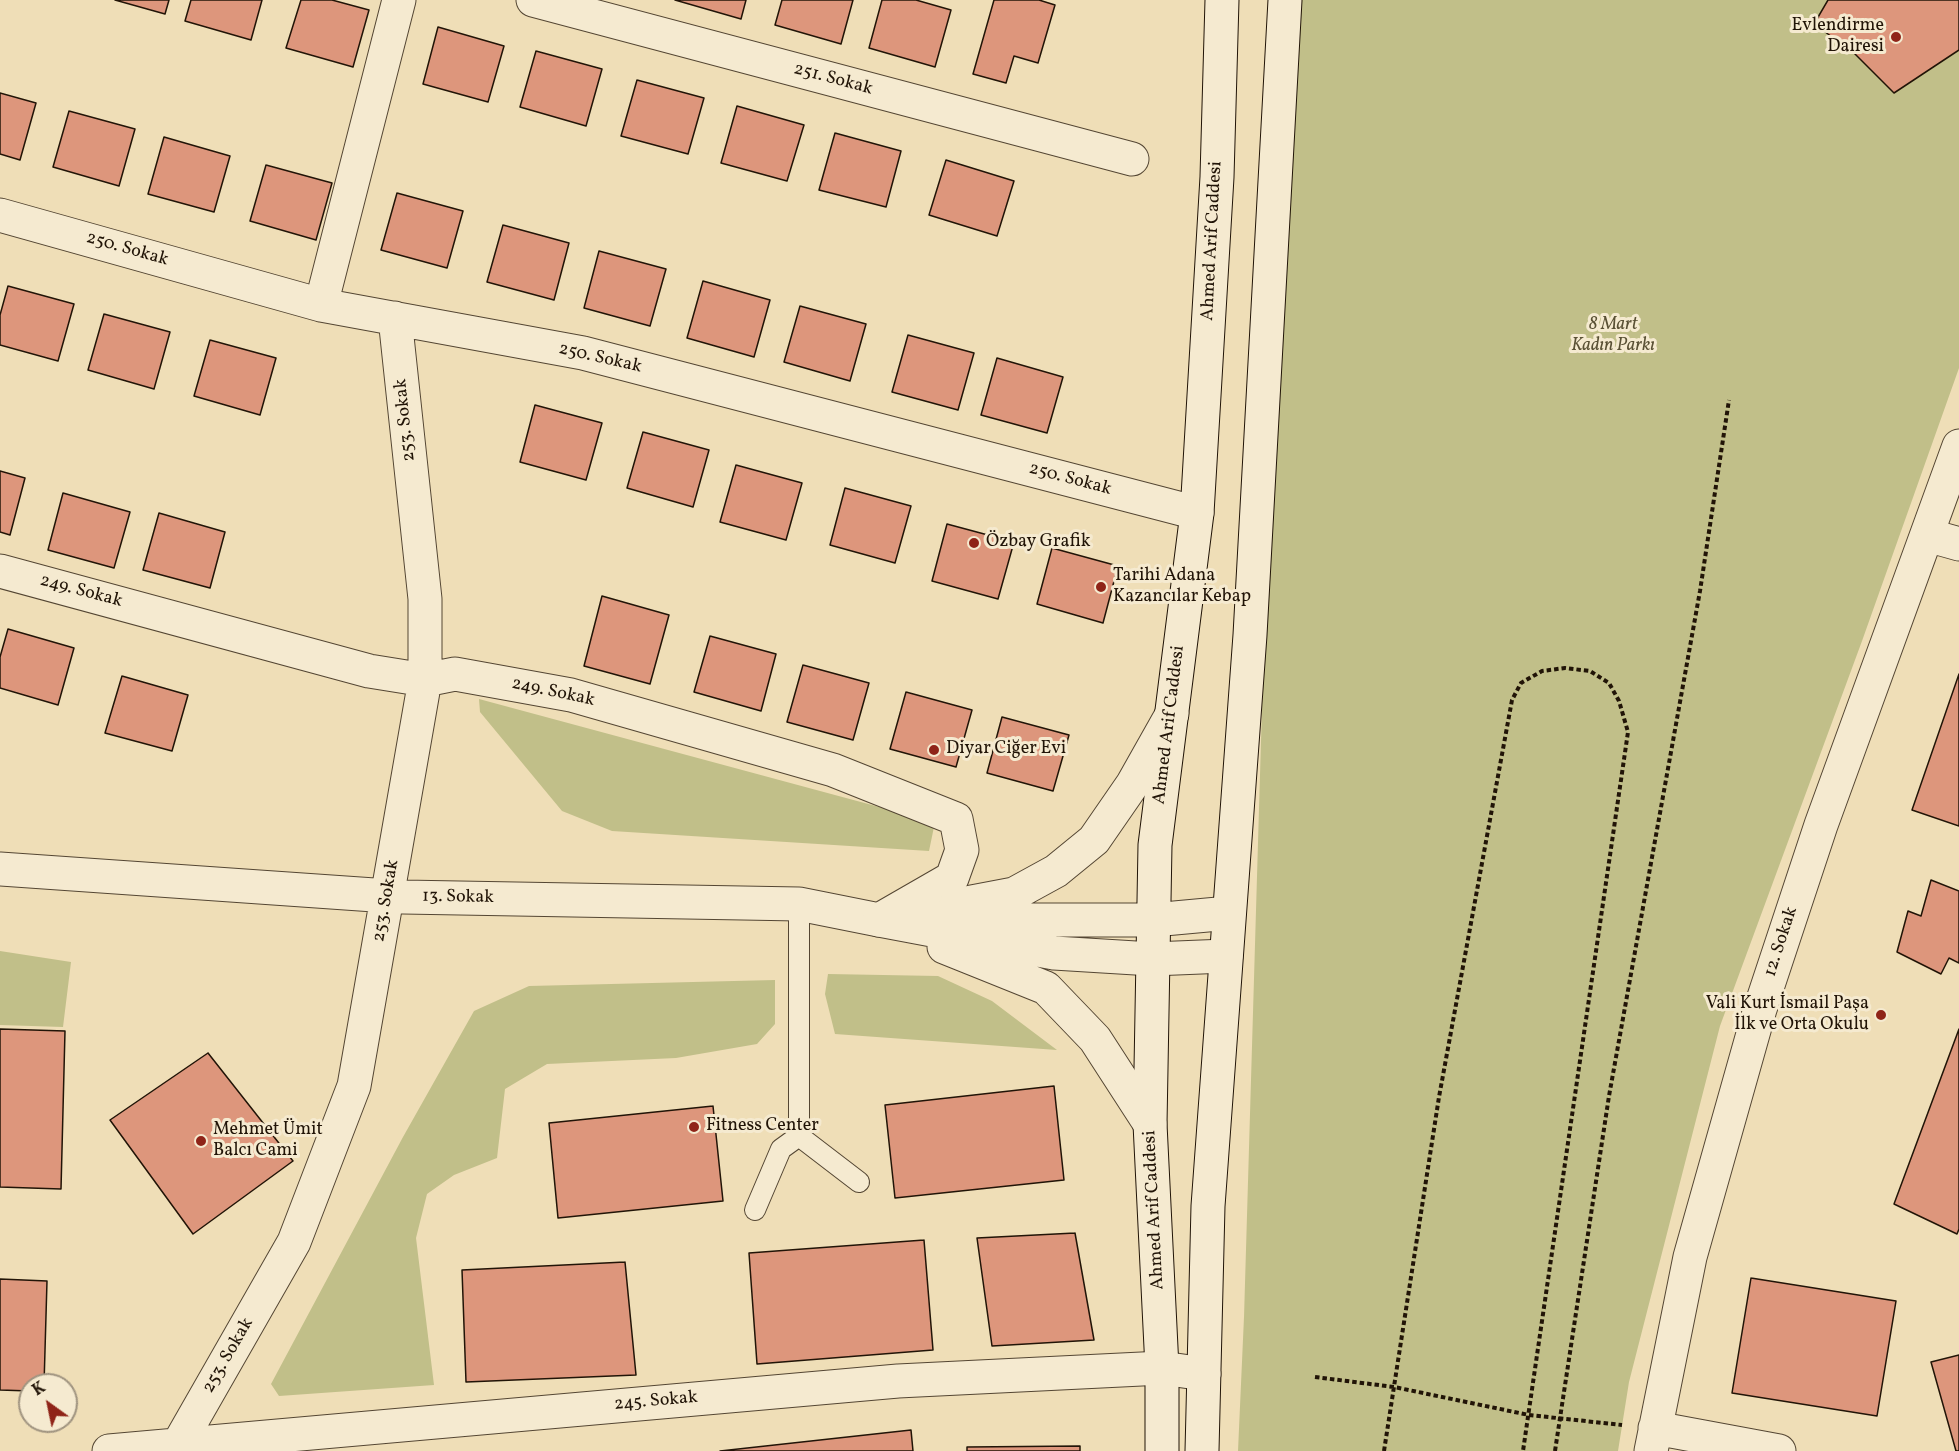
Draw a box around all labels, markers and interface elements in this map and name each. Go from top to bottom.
place label: Evlendirme Dairesi [1791,16,1884,58]
marker: Evlendirme Dairesi [1889,30,1903,44]
street label: 251. Sokak [791,59,875,101]
street label: Ahmed Arif Caddesi [1198,161,1228,321]
street label: 250. Sokak [83,228,171,272]
park label: 8 Mart Kadın Parkı [1571,315,1655,358]
street label: 250. Sokak [556,339,644,379]
street label: 253. Sokak [391,377,421,463]
street label: 250. Sokak [1026,459,1114,501]
place label: Özbay Grafik [986,532,1091,554]
marker: Özbay Grafik [967,536,981,550]
place label: Tarihi Adana Kazancılar Kebap [1113,566,1251,608]
street label: 249. Sokak [37,571,125,613]
marker: Tarihi Adana Kazancılar Kebap [1094,580,1108,594]
street label: Ahmed Arif Caddesi [1150,644,1190,806]
street label: 249. Sokak [509,674,597,712]
place label: Diyar Ciğer Evi [946,739,1066,761]
marker: Diyar Ciğer Evi [927,743,941,757]
street label: 253. Sokak [369,858,405,944]
street label: 13. Sokak [422,887,494,909]
street label: 12. Sokak [1761,904,1803,980]
place label: Vali Kurt İsmail Paşa İlk ve Orta Okulu [1706,994,1869,1036]
marker: Vali Kurt İsmail Paşa İlk ve Orta Okulu [1874,1008,1888,1022]
place label: Fitness Center [706,1116,819,1138]
place label: Mehmet Ümit Balcı Cami [213,1120,323,1162]
marker: Fitness Center [687,1120,701,1134]
street label: Ahmed Arif Caddesi [1140,1130,1170,1290]
marker: Mehmet Ümit Balcı Cami [194,1134,208,1148]
street label: 253. Sokak [199,1315,259,1397]
north arrow [18,1373,78,1433]
text: K [28,1377,50,1402]
street label: 245. Sokak [613,1388,699,1416]

